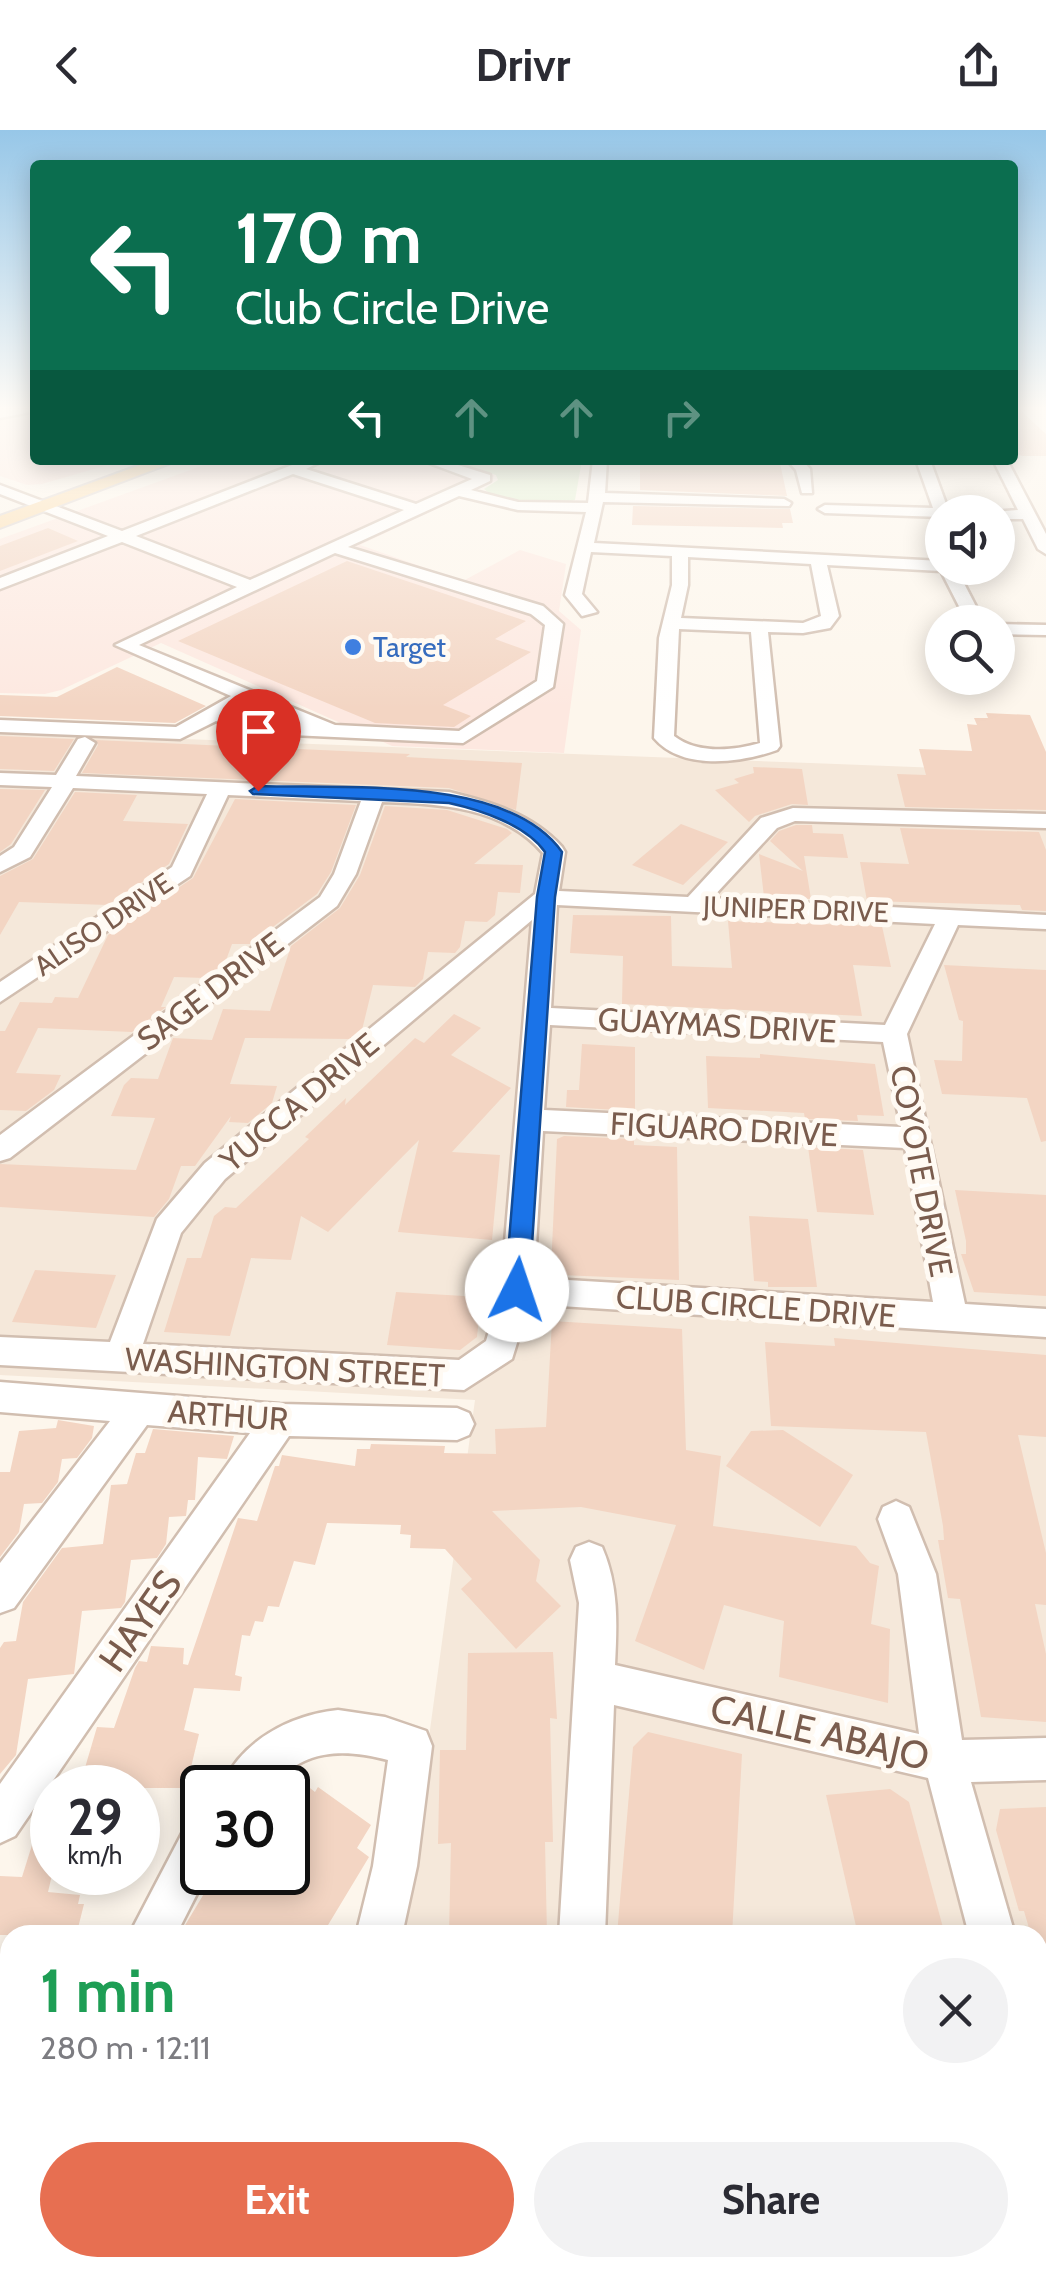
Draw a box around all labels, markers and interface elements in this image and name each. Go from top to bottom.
icon: back [40,38,95,93]
text: Drivr [476,38,570,92]
icon: share [951,38,1006,93]
text: 170 m [235,195,422,281]
icon: left [70,200,200,330]
text: Club Circle Drive [235,281,549,335]
icon: left [339,390,394,445]
icon: ahead [444,390,499,445]
icon: ahead [549,390,604,445]
icon: right [654,390,709,445]
map controls [925,495,1015,695]
button: sound [925,495,1015,585]
button: search [925,605,1015,695]
place label: Target [373,630,446,664]
marker: Target [342,636,364,658]
pin [216,689,301,792]
icon: arrive [231,704,286,759]
street label: ALISO DRIVE [27,865,179,983]
street label: JUNIPER DRIVE [701,889,890,929]
street label: SAGE DRIVE [129,924,291,1058]
street label: GUAYMAS DRIVE [597,999,837,1051]
street label: YUCCA DRIVE [211,1024,386,1180]
street label: COYOTE DRIVE [882,1062,962,1280]
street label: FIGUARO DRIVE [609,1104,839,1154]
position arrow [465,1238,569,1342]
street label: CLUB CIRCLE DRIVE [615,1277,897,1335]
street label: WASHINGTON STREET [124,1339,446,1395]
street label: ARTHUR [166,1391,290,1439]
street label: HAYES [88,1561,192,1681]
street label: CALLE ABAJO [706,1684,934,1780]
speed limit sign: 30 [180,1765,310,1895]
text: 29 [68,1787,122,1848]
text: km/h [68,1840,122,1870]
text: 1 min [40,1954,175,2027]
button: close [903,1958,1008,2063]
text: 280 m · 12:11 [40,2028,211,2067]
button: Exit [40,2142,514,2257]
button: Share [534,2142,1008,2257]

